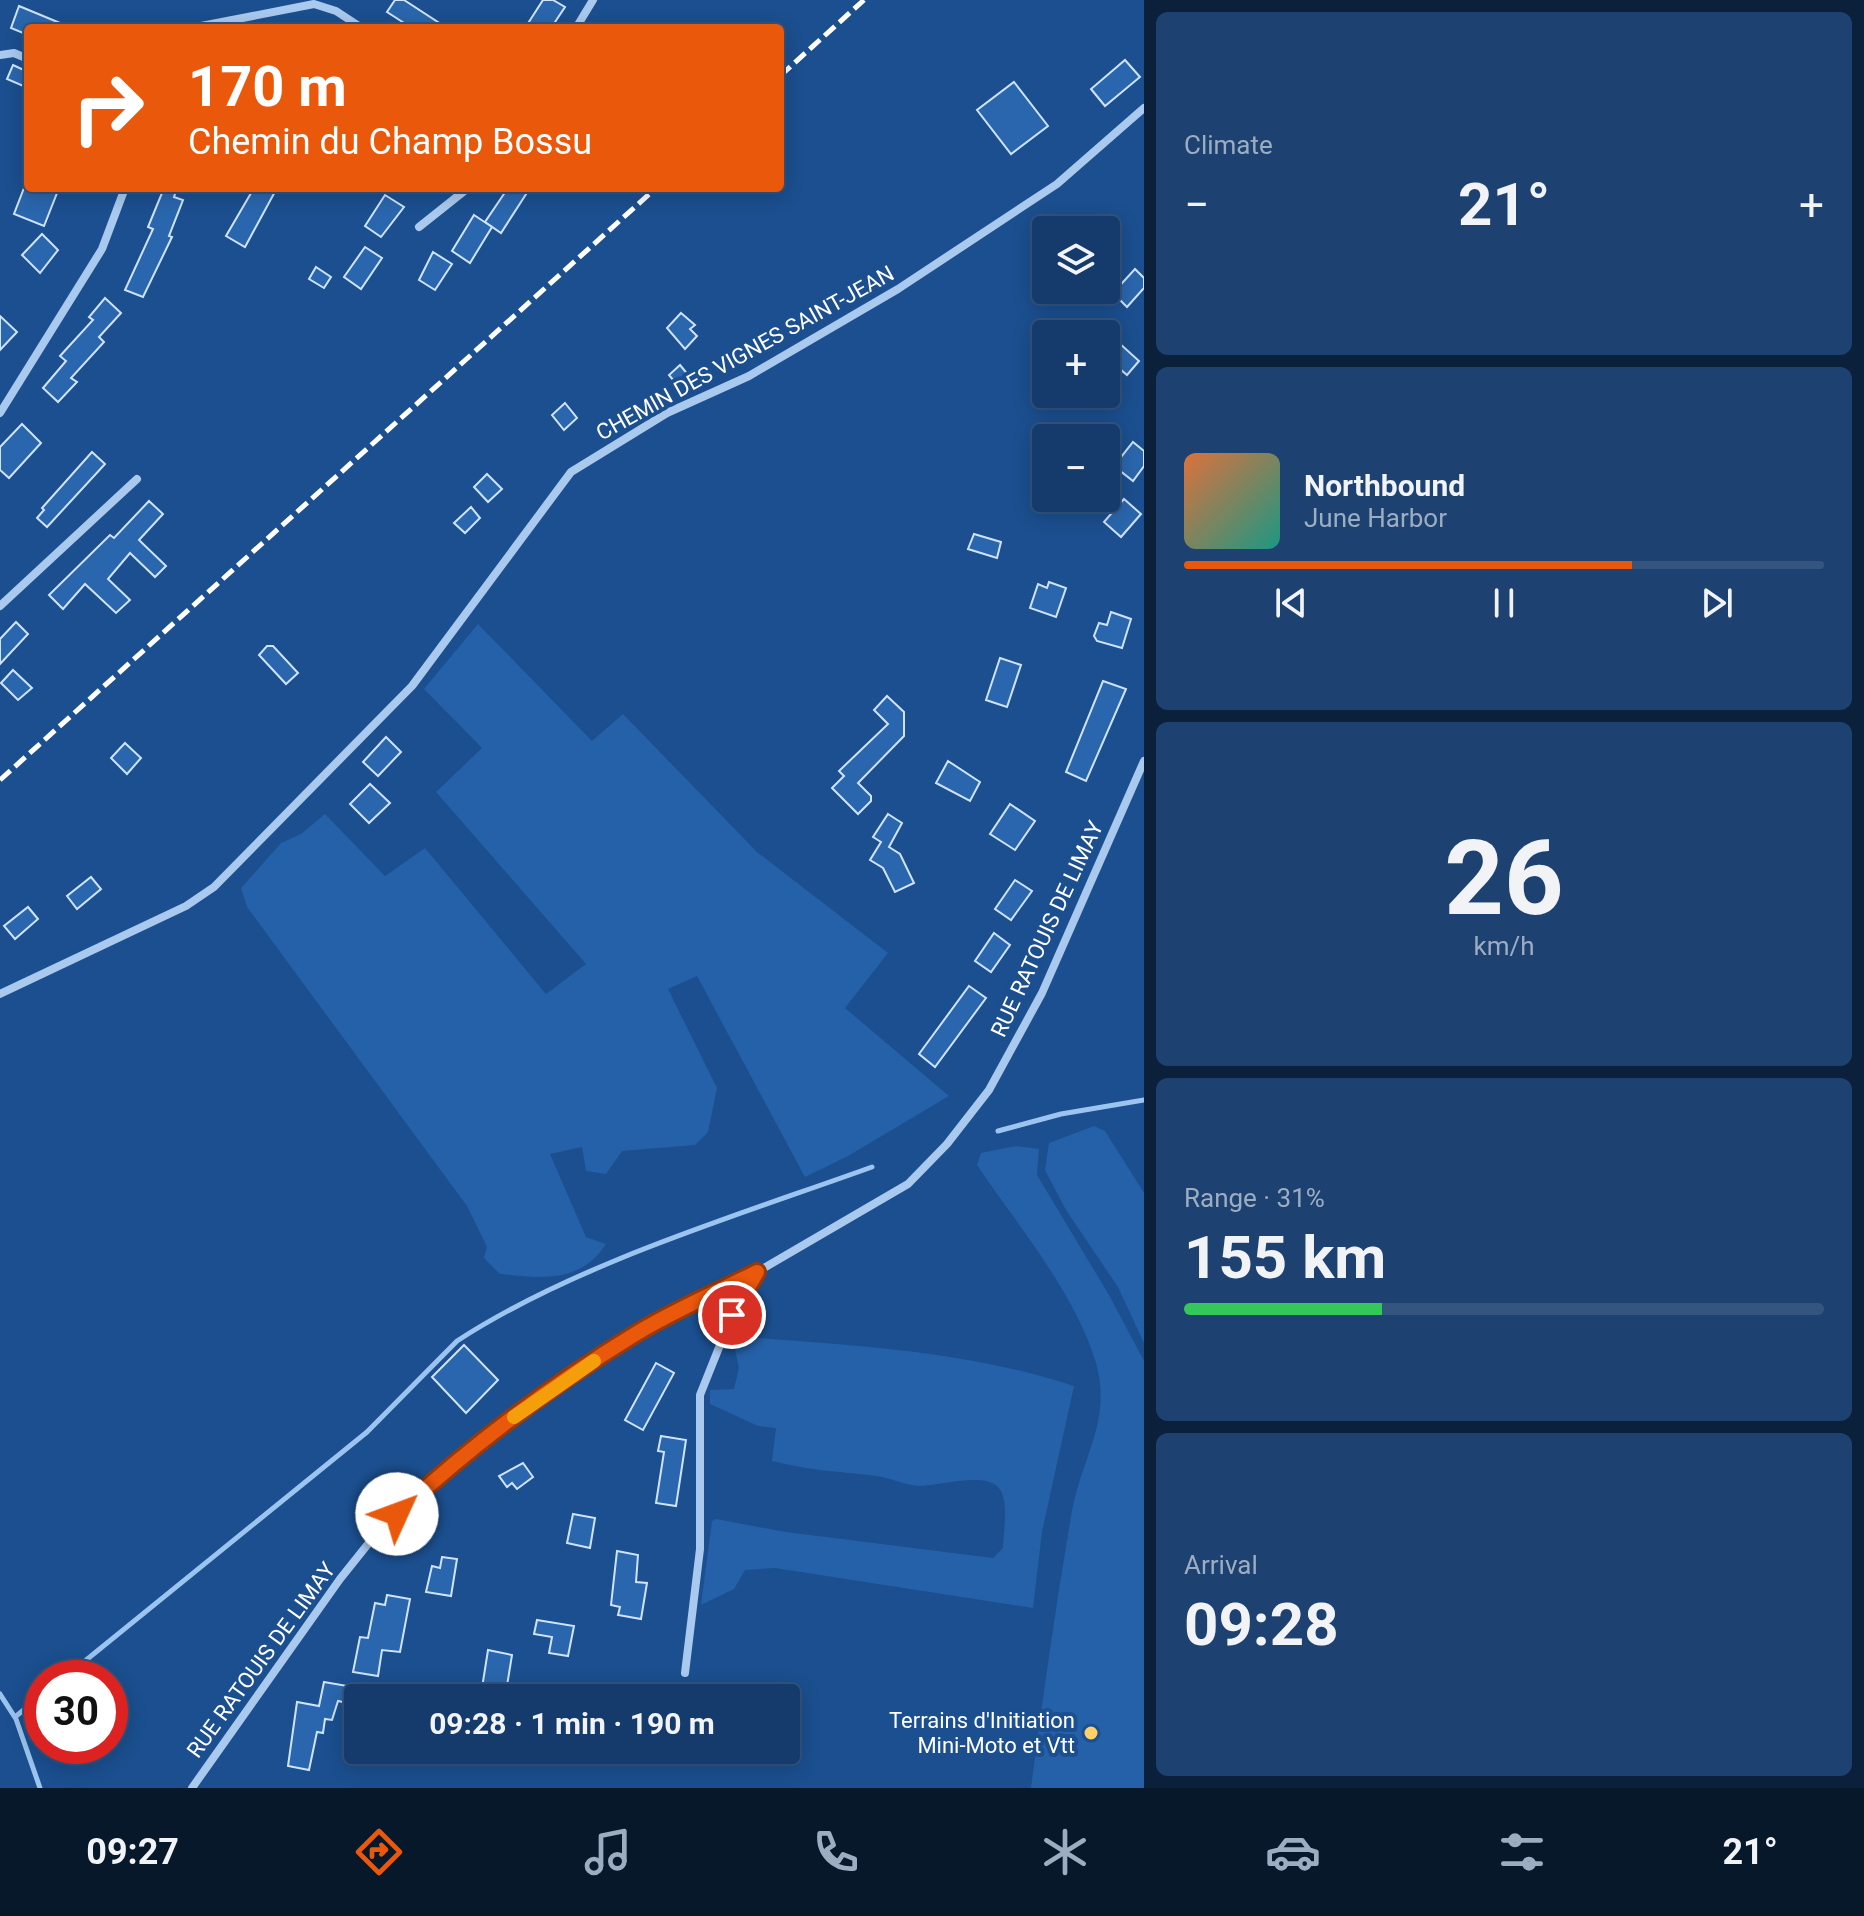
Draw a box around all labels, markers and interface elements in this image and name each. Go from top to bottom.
text: 170 m [188,54,347,120]
icon: right [56,56,160,160]
text: Chemin du Champ Bossu [188,121,592,163]
text: Climate [1184,130,1273,160]
text: 21° [1458,169,1550,240]
text: − [1184,179,1209,231]
text: + [1799,179,1824,231]
map controls [1032,216,1120,512]
button: layers [1032,216,1120,304]
street label: CHEMIN DES VIGNES SAINT-JEAN [592,261,898,445]
button: + [1032,320,1120,408]
button: − [1032,424,1120,512]
text: Northbound [1304,468,1465,503]
text: June Harbor [1304,503,1447,533]
icon: previous [1269,581,1313,625]
icon: pause [1482,581,1526,625]
icon: next [1695,581,1739,625]
street label: RUE RATOUIS DE LIMAY [986,816,1108,1041]
text: 26 [1444,818,1564,939]
text: km/h [1473,931,1535,961]
text: Range · 31% [1184,1183,1325,1213]
text: 155 km [1184,1222,1386,1293]
pin [698,1281,766,1349]
icon: arrive [710,1293,754,1337]
position arrow [355,1472,439,1556]
text: Arrival [1184,1550,1258,1580]
street label: RUE RATOUIS DE LIMAY [182,1557,341,1763]
text: 09:28 [1184,1589,1339,1660]
speed limit sign: 30 [24,1660,128,1764]
text: 09:28 · 1 min · 190 m [429,1706,715,1741]
place label: Terrains d'Initiation Mini-Moto et Vtt [889,1708,1075,1758]
marker: Terrains d'Initiation Mini-Moto et Vtt [1082,1724,1100,1742]
icon: directions [351,1824,407,1880]
icon: music [580,1824,636,1880]
icon: phone [808,1824,864,1880]
icon: climate [1037,1824,1093,1880]
icon: car [1265,1824,1321,1880]
icon: filters [1494,1824,1550,1880]
text: 09:27 [86,1831,179,1873]
text: 21° [1722,1831,1778,1873]

